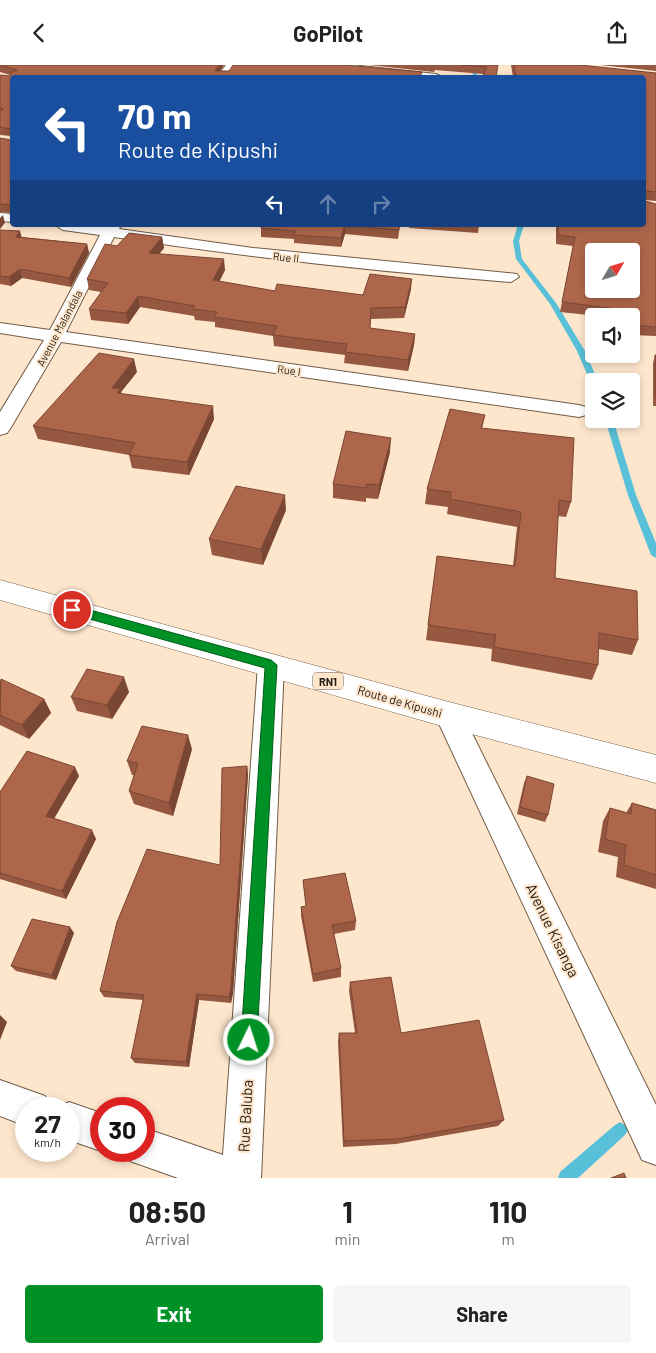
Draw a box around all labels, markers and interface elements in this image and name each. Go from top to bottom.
icon: back [25,19,53,47]
icon: share [603,19,631,47]
text: GoPilot [293,20,363,46]
text: 70 m [118,94,192,136]
icon: left [35,95,100,160]
text: Route de Kipushi [118,136,278,162]
icon: left [261,190,289,218]
icon: ahead [314,190,342,218]
icon: right [367,190,395,218]
north arrow [585,243,640,297]
map controls [585,243,640,428]
street label: Rue II [272,249,300,265]
street label: Avenue Malandala [33,288,85,368]
button: sound [585,308,640,363]
street label: Rue I [276,362,302,378]
button: layers [585,373,640,428]
pin [51,589,93,631]
icon: arrive [58,596,86,624]
road number: RN1 [313,673,343,689]
street label: Route de Kipushi [356,682,444,720]
street label: Avenue Kisanga [522,880,584,980]
position arrow [222,1013,274,1065]
street label: Rue Baluba [234,1079,256,1153]
speed limit sign: 30 [90,1097,155,1162]
text: 27 [34,1108,61,1138]
text: km/h [34,1135,61,1149]
text: 08:50 [128,1193,206,1229]
text: 1 [342,1193,353,1229]
text: 110 [489,1193,527,1229]
text: Arrival [145,1229,190,1248]
text: min [335,1229,360,1248]
text: m [502,1229,515,1248]
button: Exit [25,1285,323,1343]
button: Share [333,1285,631,1343]

